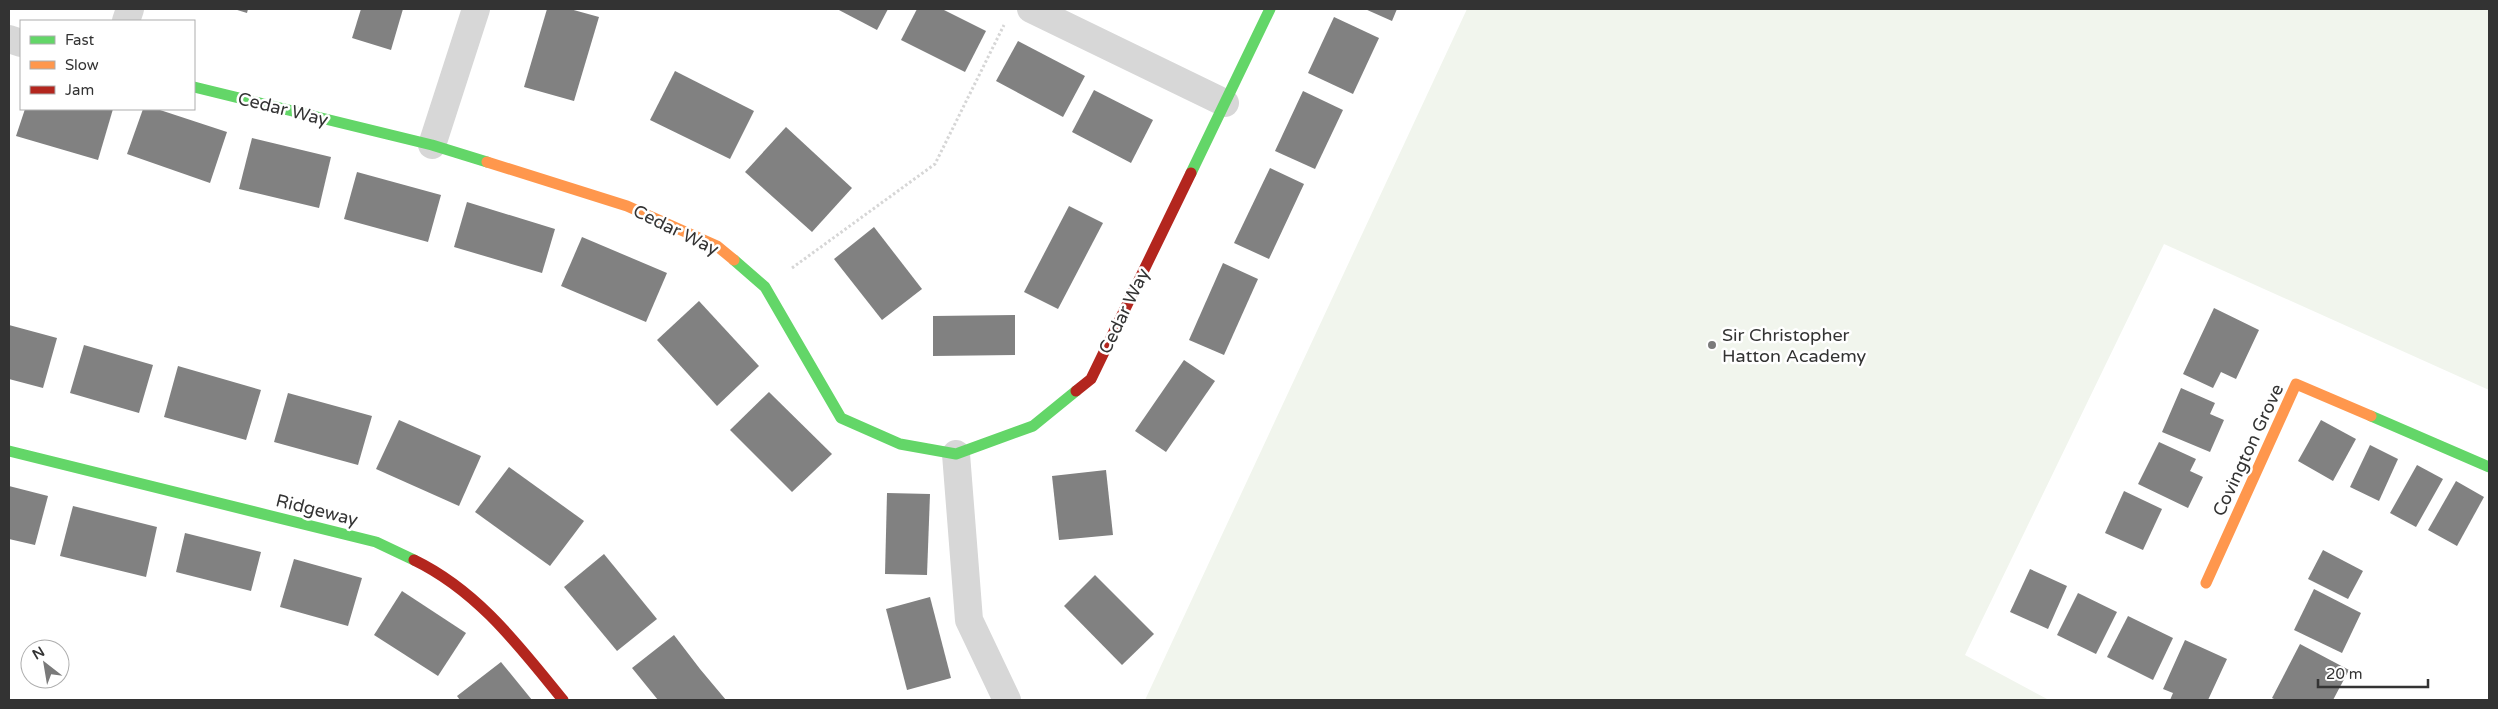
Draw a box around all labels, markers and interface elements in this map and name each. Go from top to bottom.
legend [20,20,195,110]
text: Fast [65,31,95,49]
text: Slow [65,56,99,74]
text: Jam [65,81,94,99]
street label: Cedar Way [235,87,331,131]
street label: Cedar Way [630,200,723,260]
street label: Cedar Way [1094,264,1154,357]
place label: Sir Christopher Hatton Academy [1722,324,1867,367]
marker: Sir Christopher Hatton Academy [1706,339,1718,351]
street label: Covington Grove [2208,380,2288,520]
street label: Ridgeway [274,489,361,531]
north arrow [20,639,70,689]
text: N [29,643,48,663]
scale bar [2318,656,2428,688]
text: 20 m [2326,665,2363,683]

